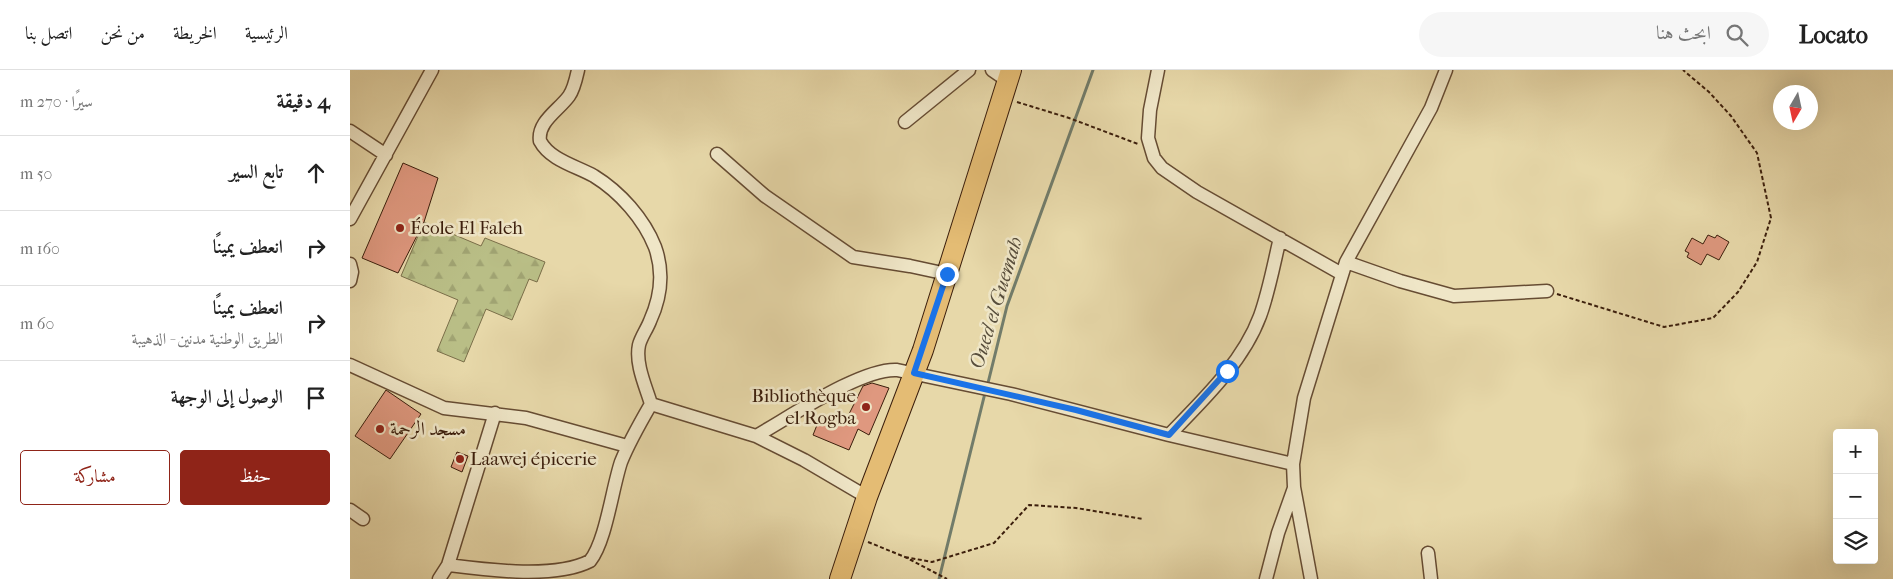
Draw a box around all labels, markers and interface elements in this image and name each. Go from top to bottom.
search box [1419,12,1769,57]
icon: search [1723,21,1751,49]
text: Locato [1799,21,1868,49]
text: ابحث هنا [1656,22,1711,44]
text: اتصل بنا [25,23,72,44]
text: من نحن [100,23,145,44]
text: الخريطة [173,23,217,44]
text: الرئيسية [245,23,288,44]
north arrow [1773,85,1818,130]
text: 4 دقيقة [276,89,330,113]
text: سيرًا · 270 m [20,92,93,111]
icon: ahead [302,159,330,187]
text: تابع السير [229,161,283,183]
text: 50 m [20,164,52,183]
place label: École El Faleh [410,217,523,239]
marker: École El Faleh [394,222,406,234]
icon: right [302,234,330,262]
water label: Oued el Guemah [965,234,1027,372]
text: انعطف يمينًا [213,236,283,258]
text: 160 m [20,239,60,258]
route end [936,263,959,286]
text: انعطف يمينًا [213,297,283,319]
icon: right [302,309,330,337]
text: 60 m [20,314,54,333]
text: الطريق الوطنية مدنين - الذهيبة [132,329,283,348]
route start [1216,360,1239,383]
icon: arrive [302,384,330,412]
place label: Bibliothèque el Rogba [751,385,856,429]
text: الوصول إلى الوجهة [171,386,283,408]
marker: Bibliothèque el Rogba [860,401,872,413]
place label: مسجد الرحمة [390,418,466,440]
marker: مسجد الرحمة [374,423,386,435]
map controls [1833,429,1878,564]
button: + [1833,429,1878,474]
place label: Laawej épicerie [470,448,597,470]
button: مشاركة [20,450,170,505]
button: حفظ [180,450,330,505]
marker: Laawej épicerie [454,453,466,465]
button: − [1833,474,1878,519]
button: layers [1833,519,1878,564]

